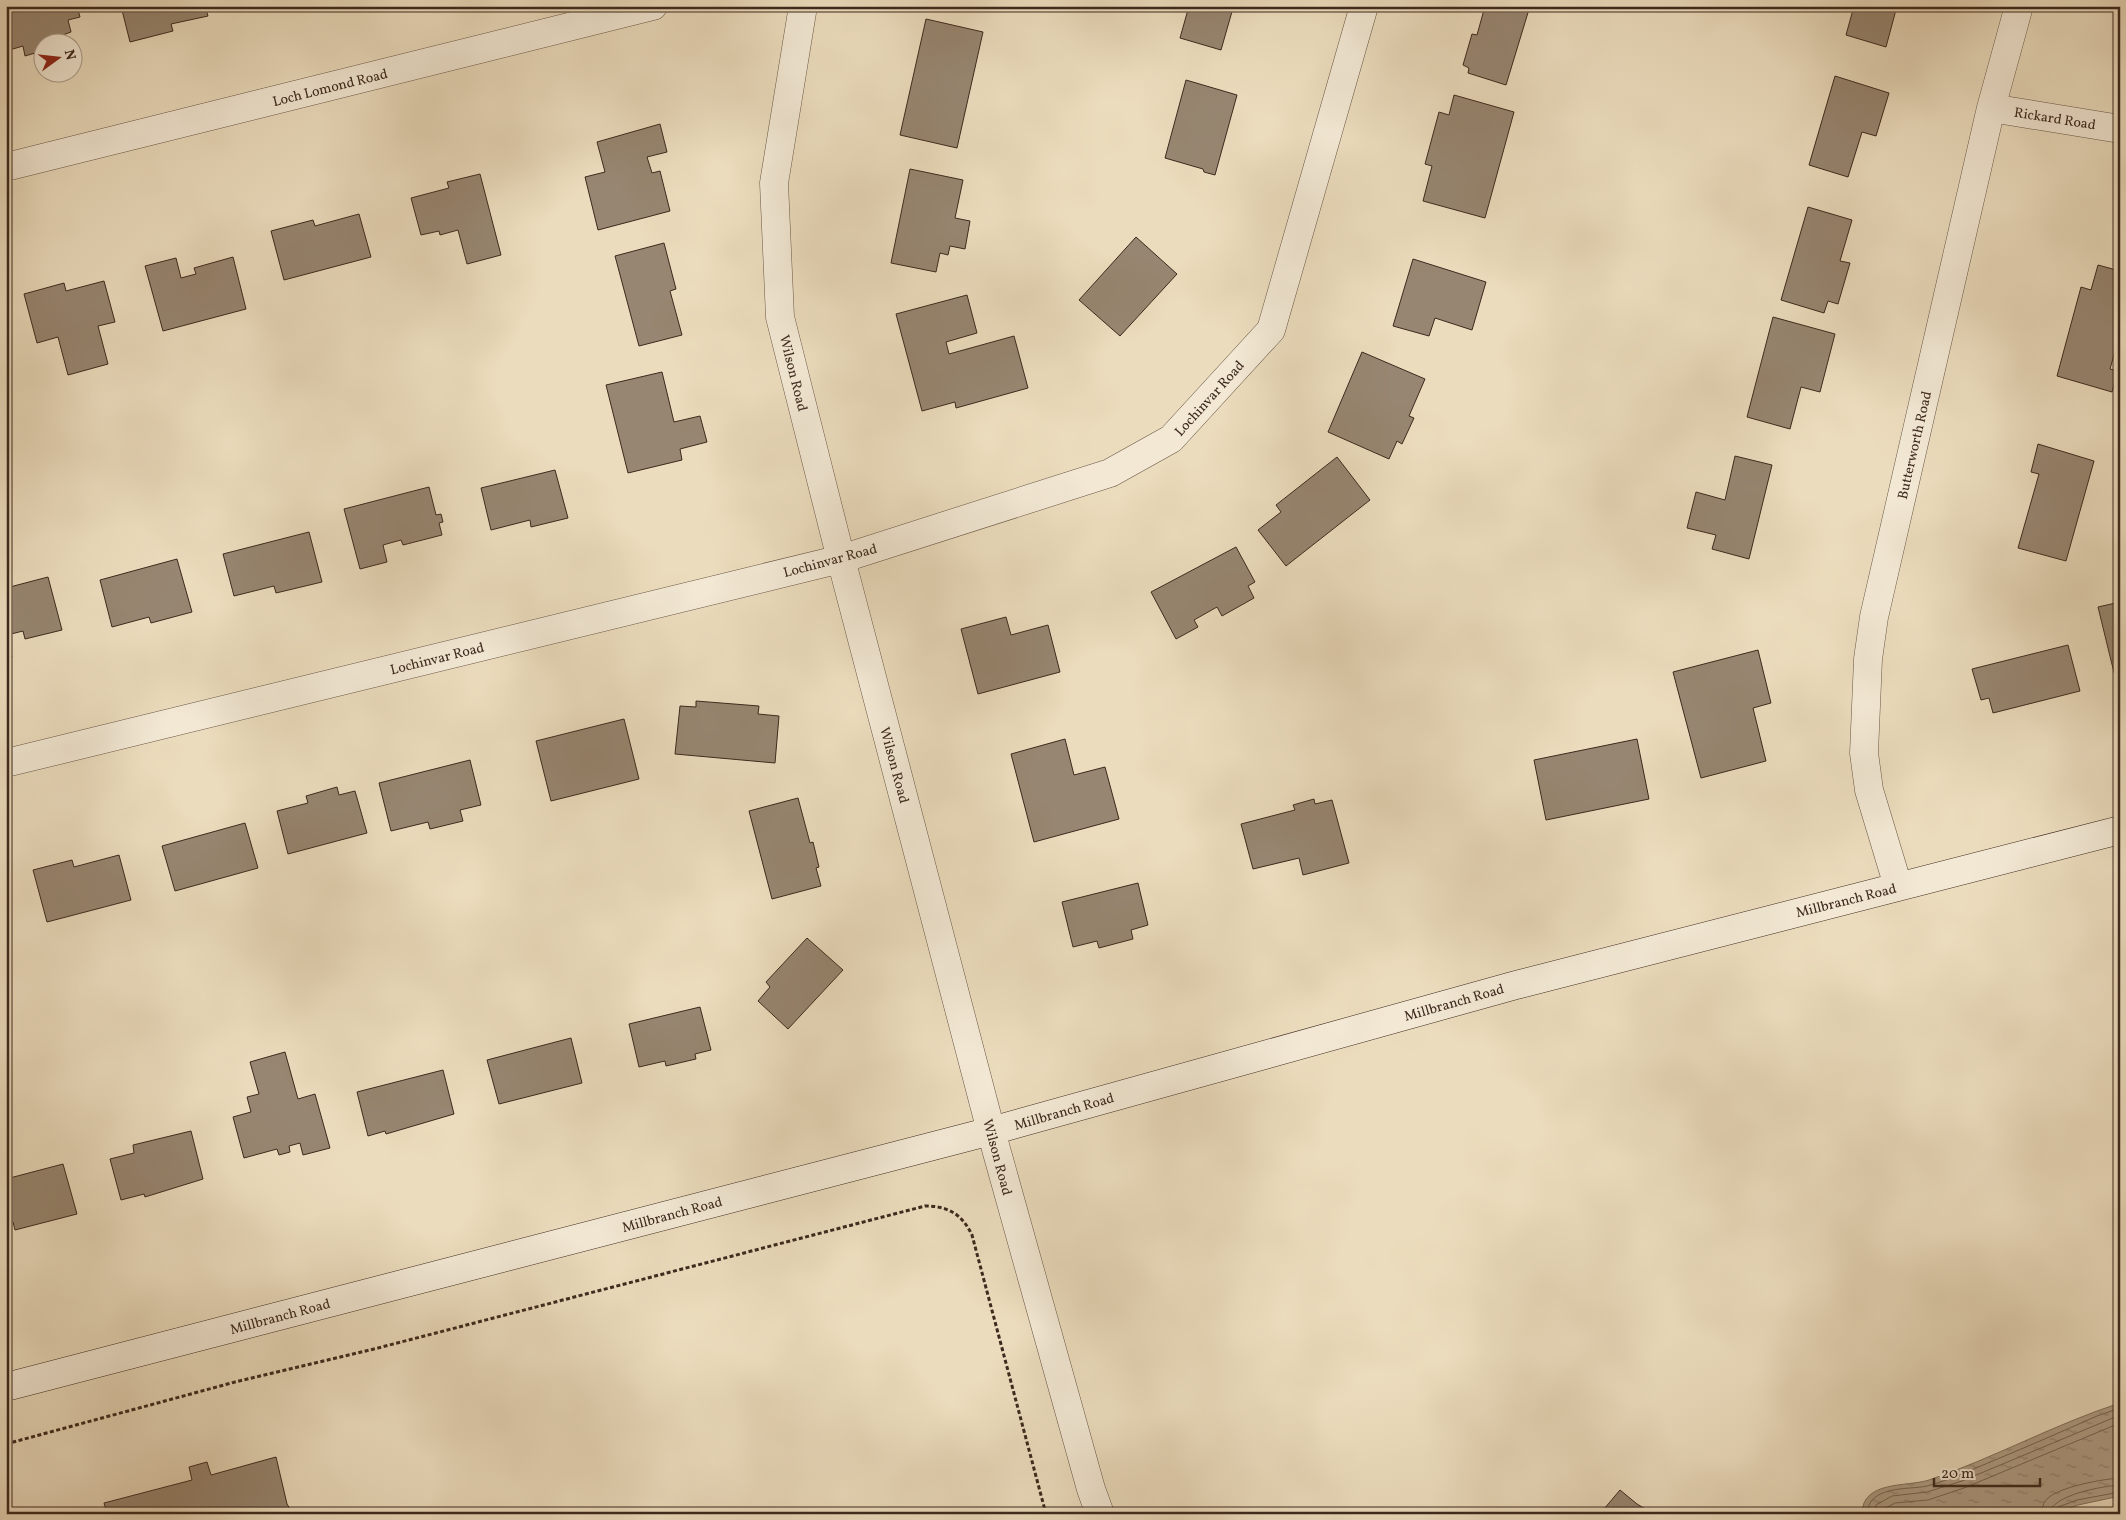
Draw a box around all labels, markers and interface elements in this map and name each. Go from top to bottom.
north arrow [32,32,82,82]
text: N [59,48,80,62]
street label: Loch Lomond Road [271,65,390,112]
street label: Rickard Road [2013,104,2097,135]
street label: Wilson Road [774,333,811,414]
street label: Lochinvar Road [1171,357,1249,441]
street label: Butterworth Road [1894,389,1937,501]
street label: Lochinvar Road [781,540,879,583]
street label: Lochinvar Road [388,639,486,680]
street label: Wilson Road [874,725,913,806]
street label: Millbranch Road [1794,880,1899,923]
street label: Millbranch Road [1402,980,1507,1027]
street label: Millbranch Road [1012,1089,1117,1136]
street label: Wilson Road [977,1117,1016,1198]
street label: Millbranch Road [620,1193,725,1238]
street label: Millbranch Road [228,1295,333,1340]
scale bar [1934,1455,2040,1487]
text: 20 m [1941,1464,1974,1485]

